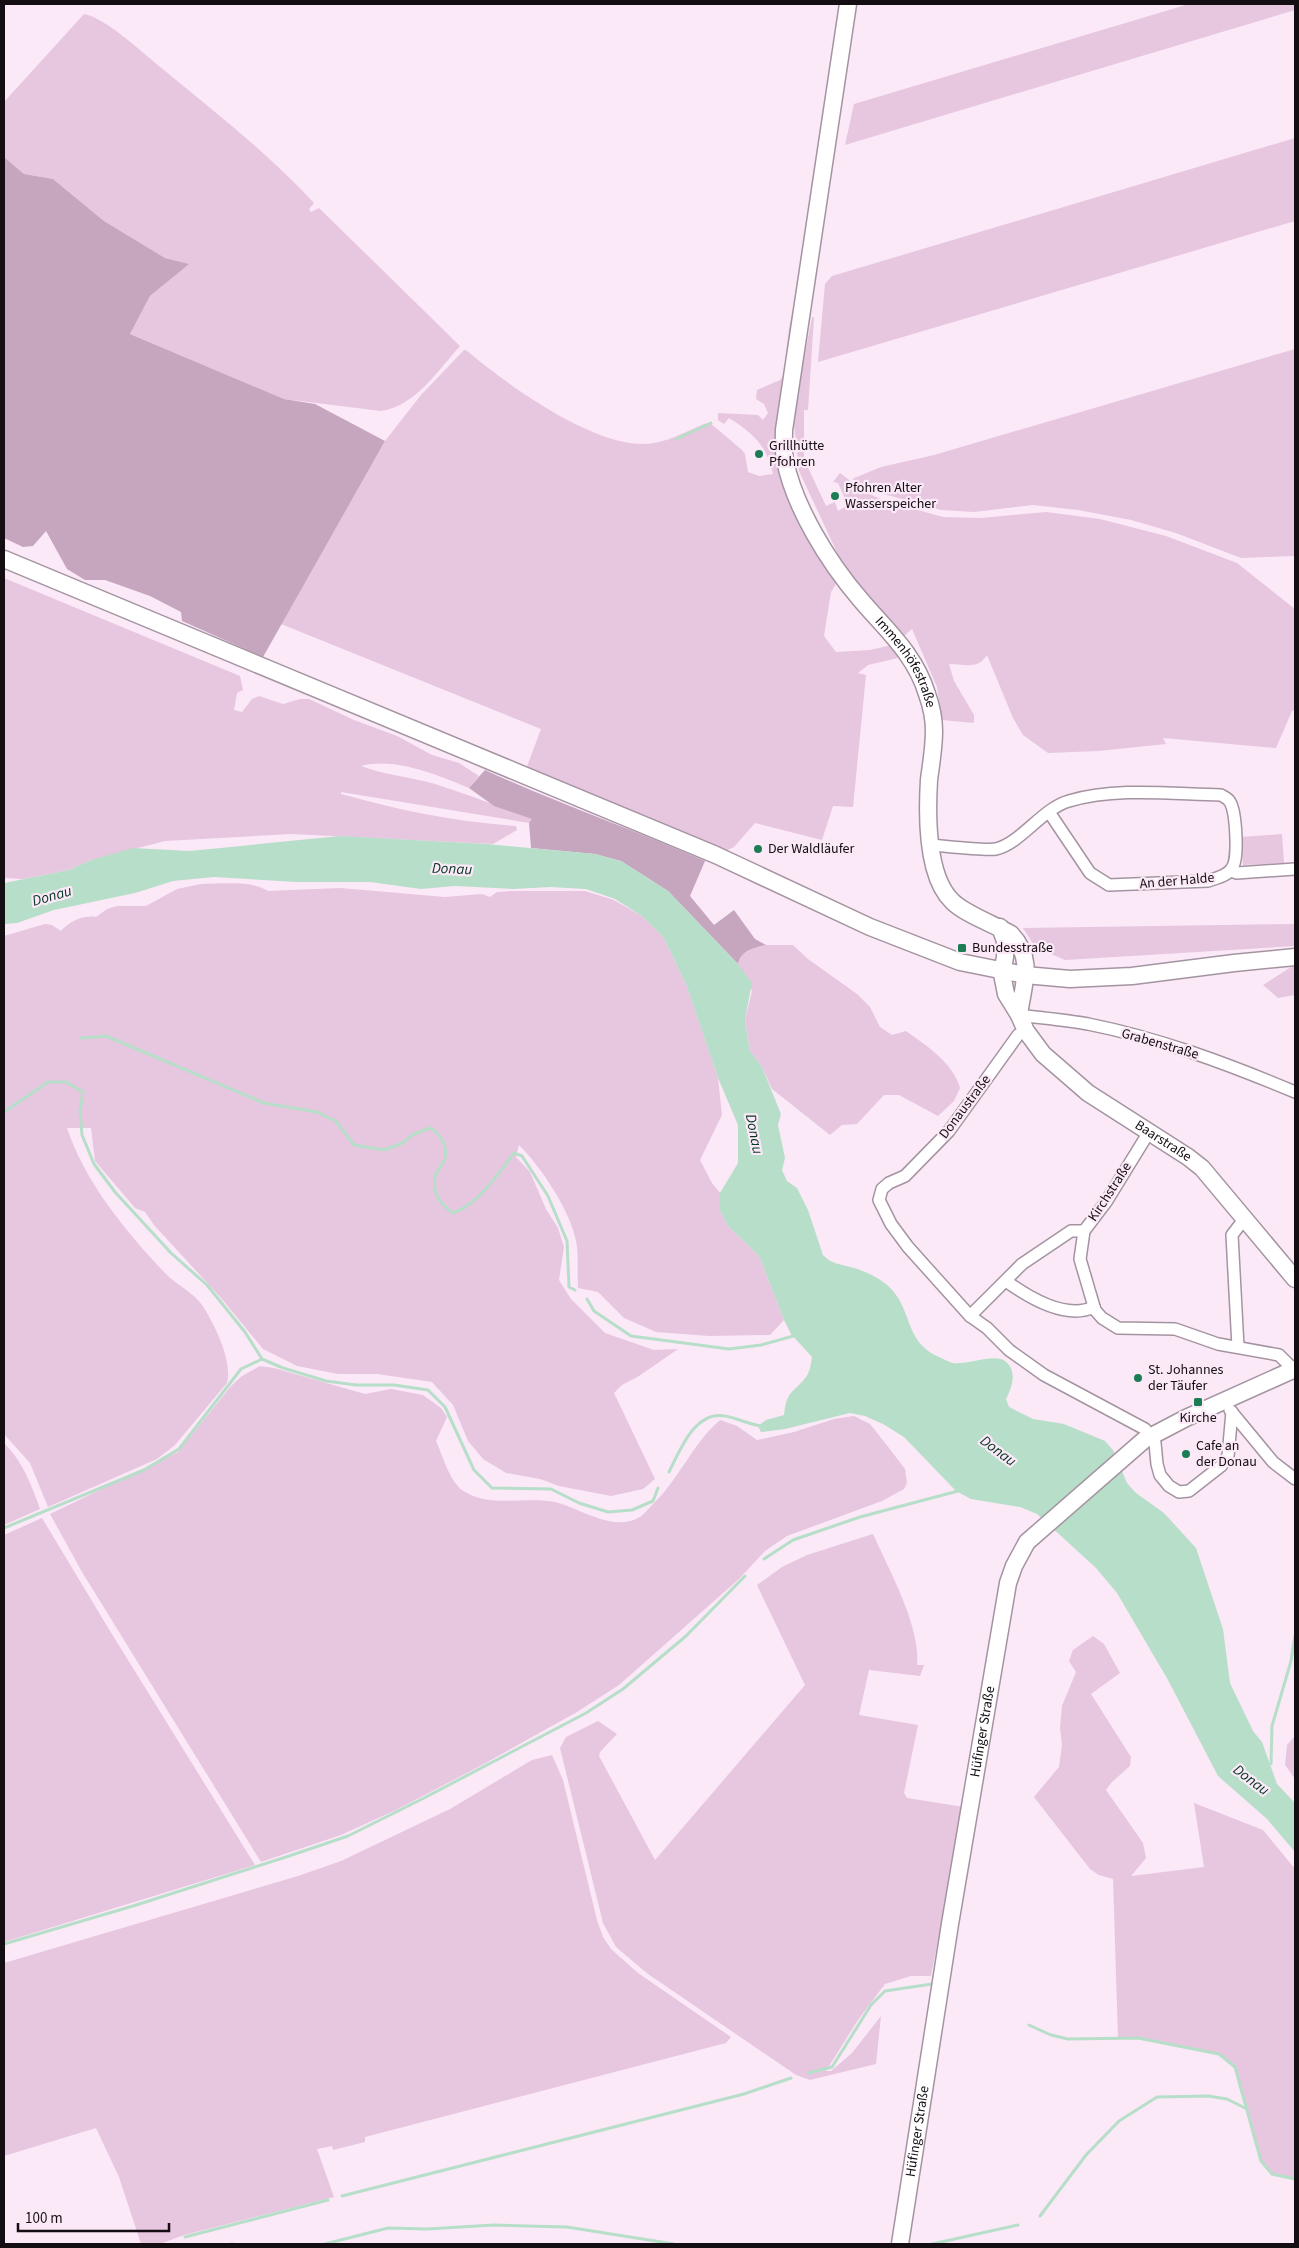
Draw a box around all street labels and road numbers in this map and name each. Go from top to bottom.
street label: Immenhöfestraße [870,612,941,710]
street label: An der Halde [1139,868,1215,894]
street label: Grabenstraße [1119,1023,1201,1065]
street label: Donaustraße [934,1071,996,1143]
street label: Baarstraße [1131,1115,1196,1167]
street label: Kirchstraße [1083,1158,1137,1226]
street label: Hüfinger Straße [965,1685,1000,1779]
street label: Hüfinger Straße [901,2084,935,2178]

